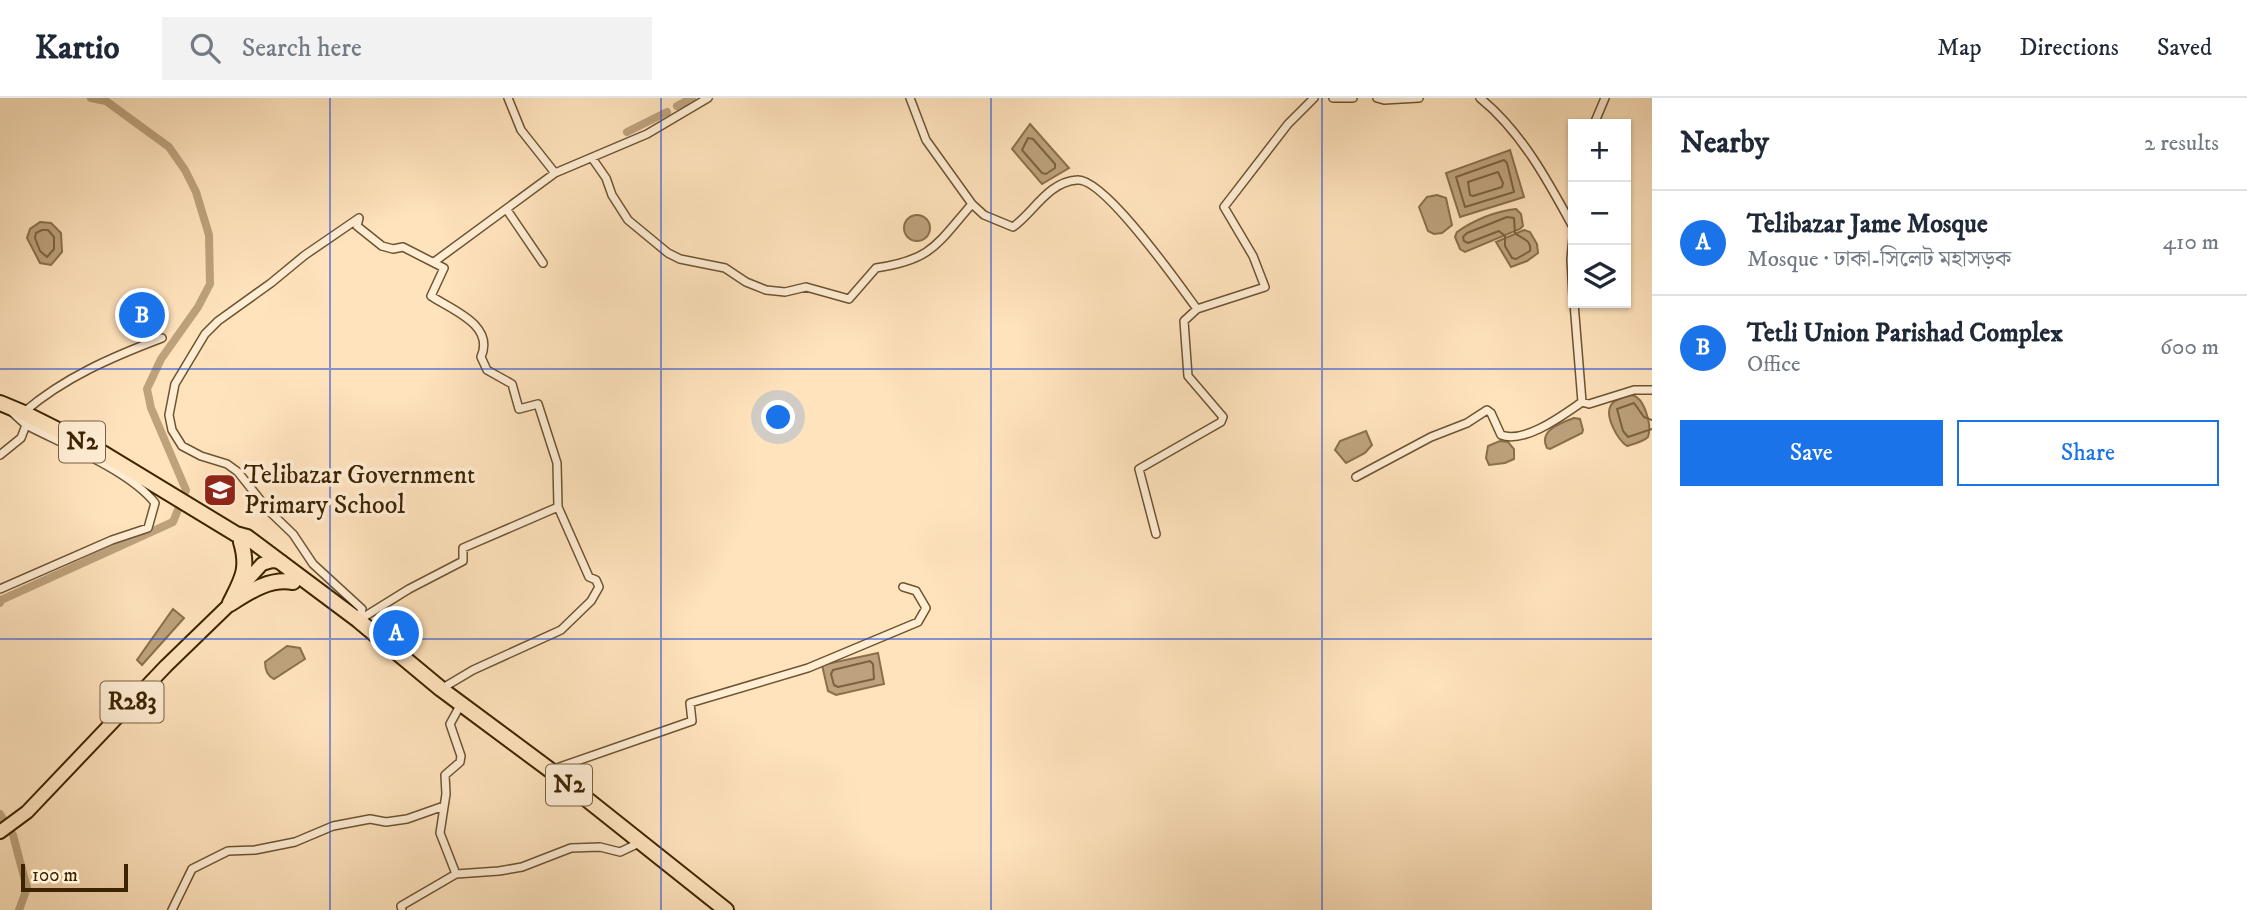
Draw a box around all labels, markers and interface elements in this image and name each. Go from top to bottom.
search box [162,17,652,80]
text: Kartio [35,28,120,69]
icon: search [186,29,224,67]
text: Search here [242,32,362,65]
text: Map [1937,33,1982,63]
text: Directions [2020,33,2119,63]
text: Saved [2157,33,2212,63]
map controls [1568,119,1631,308]
button: + [1568,119,1631,182]
text: Nearby [1680,125,1769,162]
text: 2 results [2144,129,2219,158]
button: − [1568,182,1631,245]
text: Telibazar Jame Mosque [1747,208,1988,241]
text: A [1696,228,1710,257]
text: 410 m [2163,228,2219,257]
button: layers [1568,245,1631,308]
text: Mosque · ঢাকা-সিলেট মহাসড়ক [1747,245,2011,274]
pin: B [119,289,165,341]
text: Tetli Union Parishad Complex [1747,317,2063,350]
text: B [1696,333,1710,362]
text: 600 m [2160,333,2219,362]
text: Office [1747,350,1801,379]
your location [761,400,795,434]
button: Save [1680,420,1943,486]
button: Share [1957,420,2219,486]
road number: N2 [59,422,105,463]
place label: Telibazar Government Primary School [244,459,475,522]
school or university icon: Telibazar Government Primary School [201,471,239,509]
pin: A [373,607,419,659]
road number: R283 [100,682,164,722]
road number: N2 [546,764,592,806]
scale bar [21,861,128,893]
text: 100 m [32,864,78,887]

